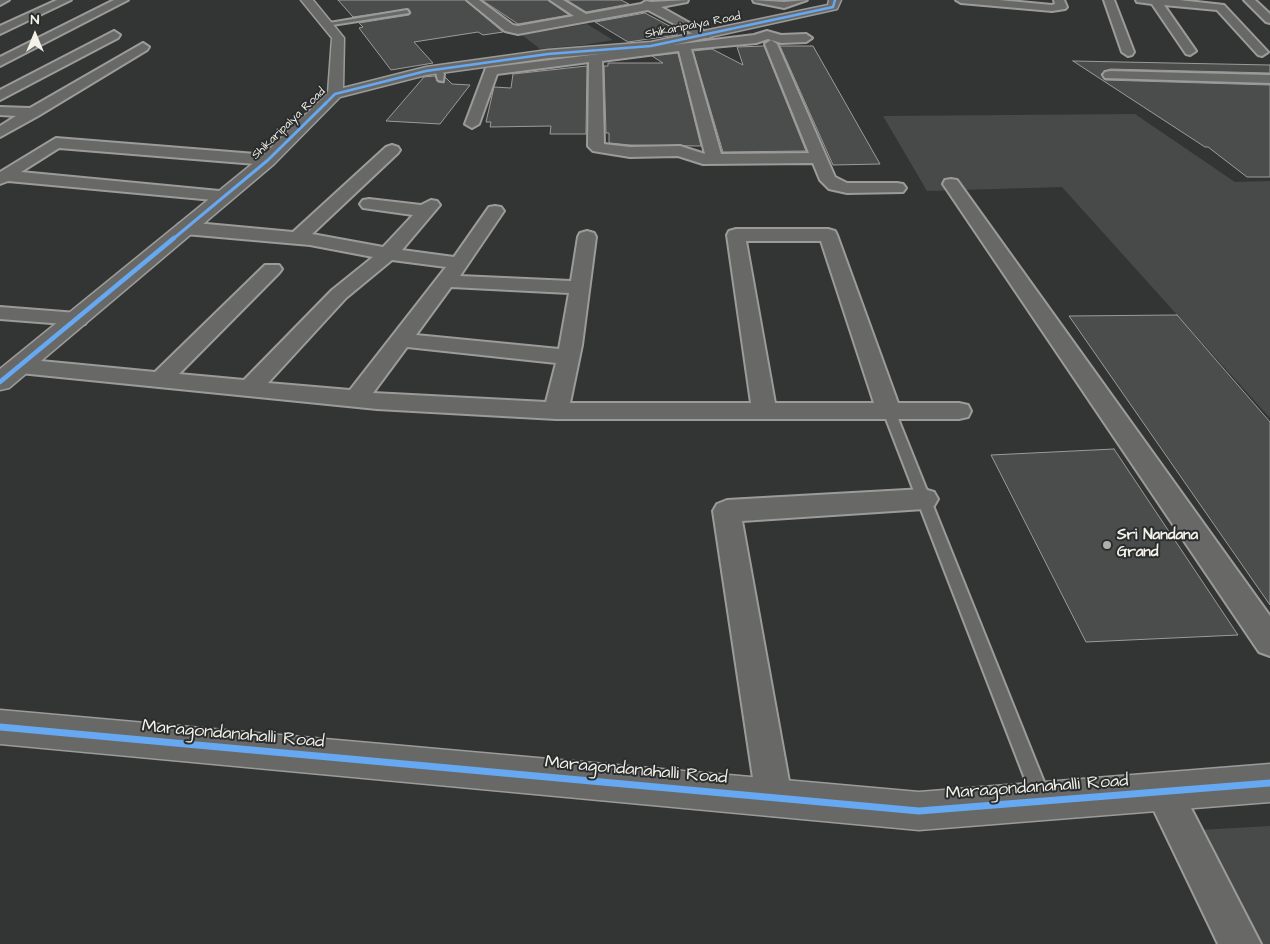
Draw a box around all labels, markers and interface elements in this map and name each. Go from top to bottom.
north arrow [10,10,60,60]
text: N [31,10,39,30]
street label: Shikaripalya Road [644,10,742,42]
street label: Shikaripalya Road [249,85,329,163]
place label: Sri Nandana Grand [1117,527,1198,562]
marker: Sri Nandana Grand [1101,539,1113,551]
street label: Maragondanahalli Road [141,716,325,754]
street label: Maragondanahalli Road [544,752,728,790]
street label: Maragondanahalli Road [945,771,1129,805]

